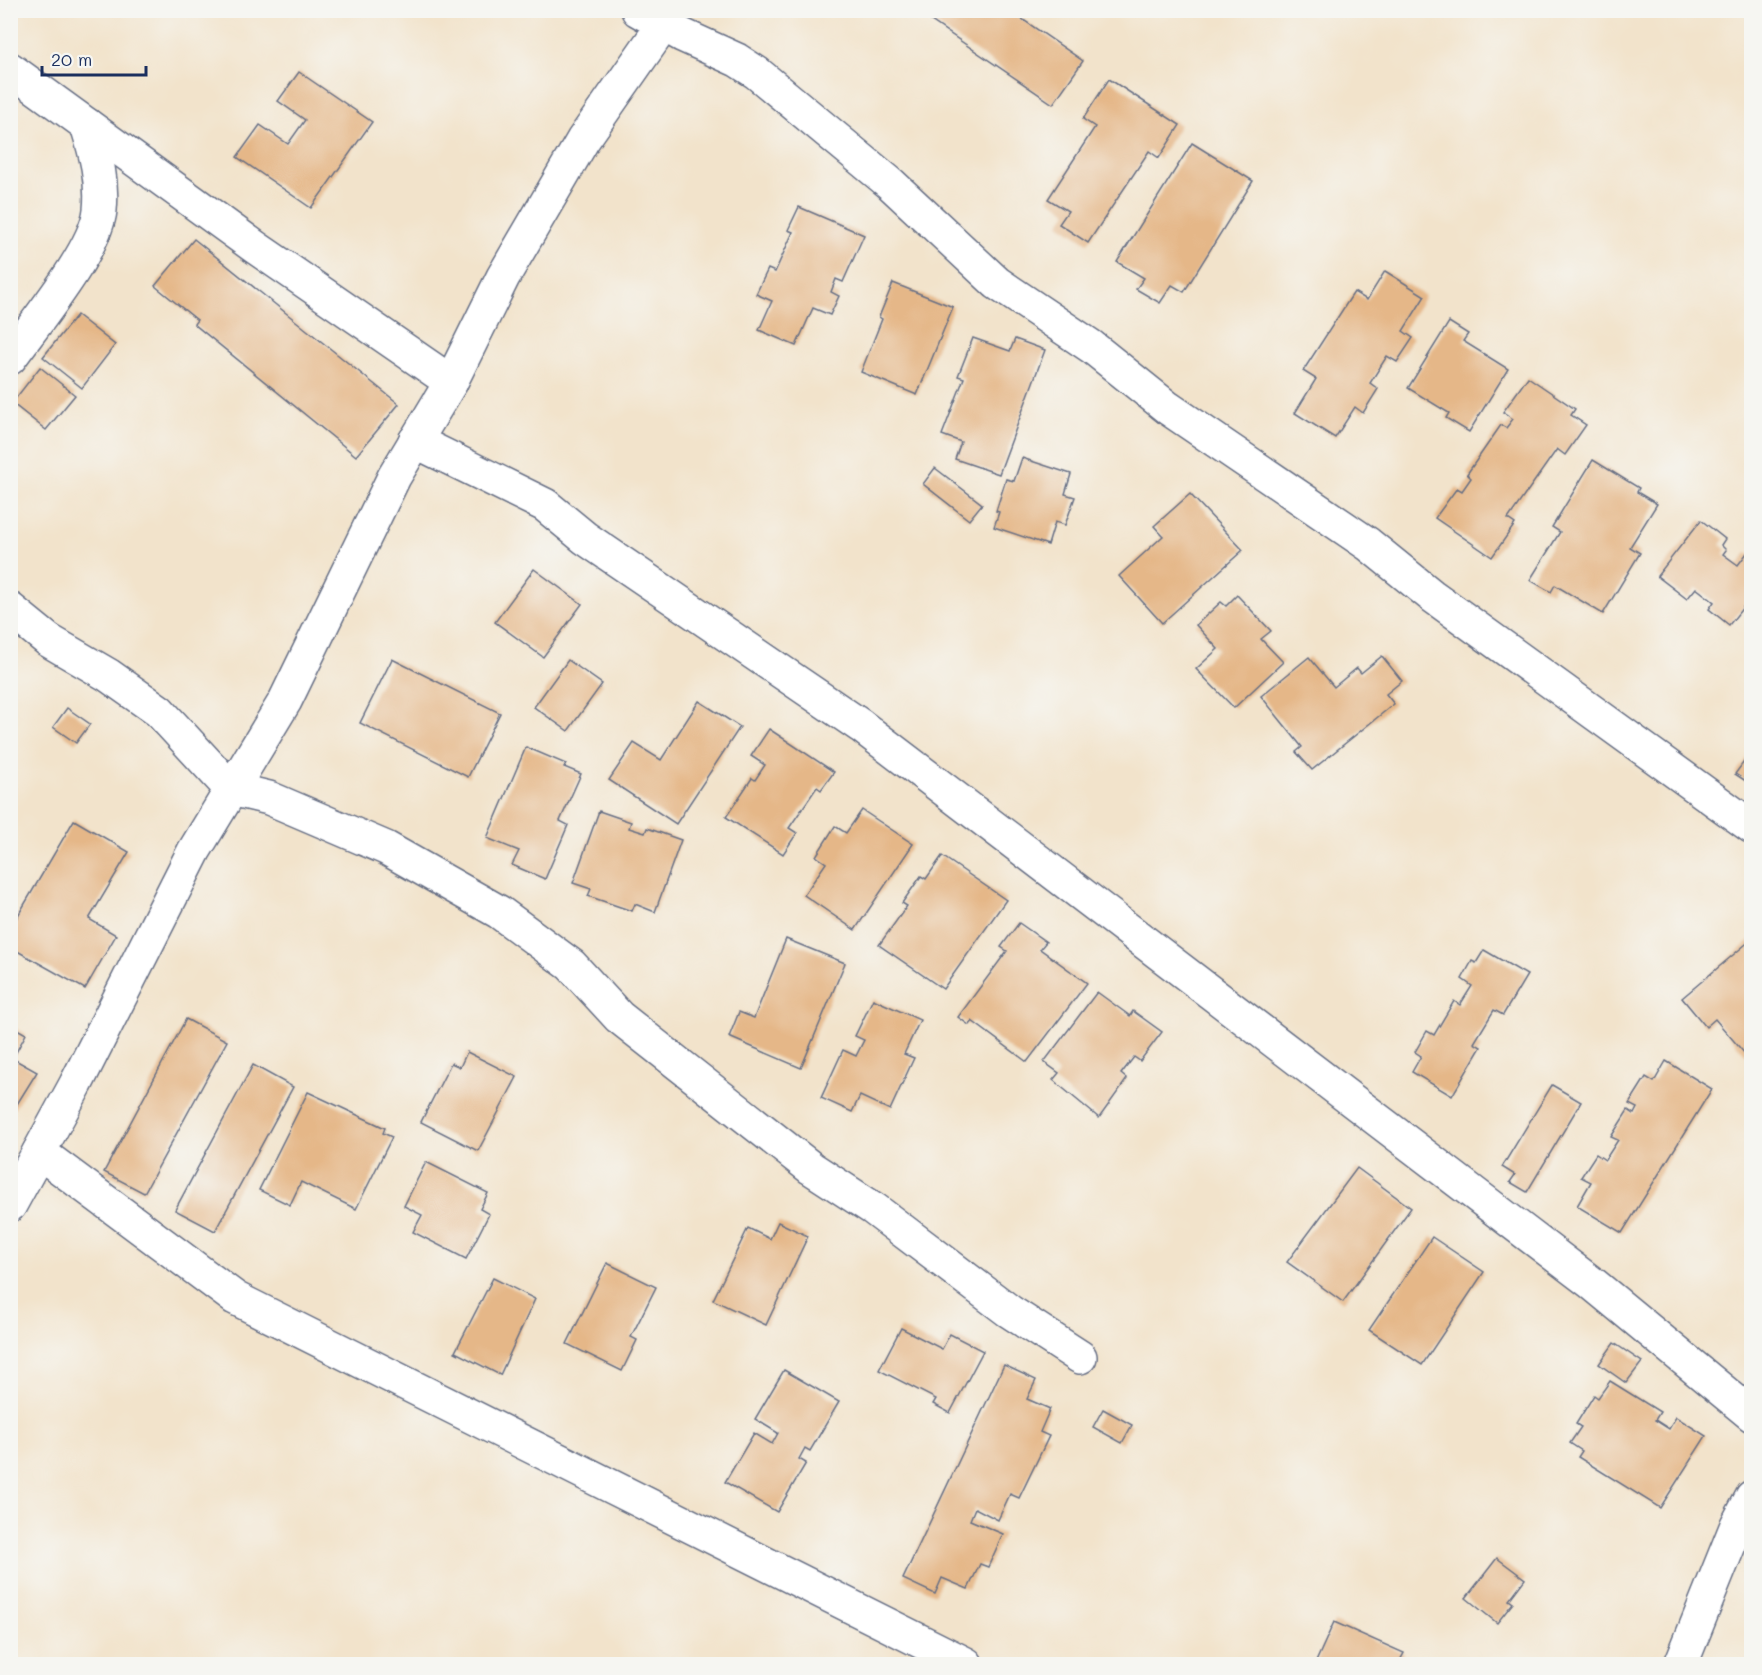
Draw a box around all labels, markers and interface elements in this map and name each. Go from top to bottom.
scale bar [42,39,146,77]
text: 20 m [51,47,92,71]

